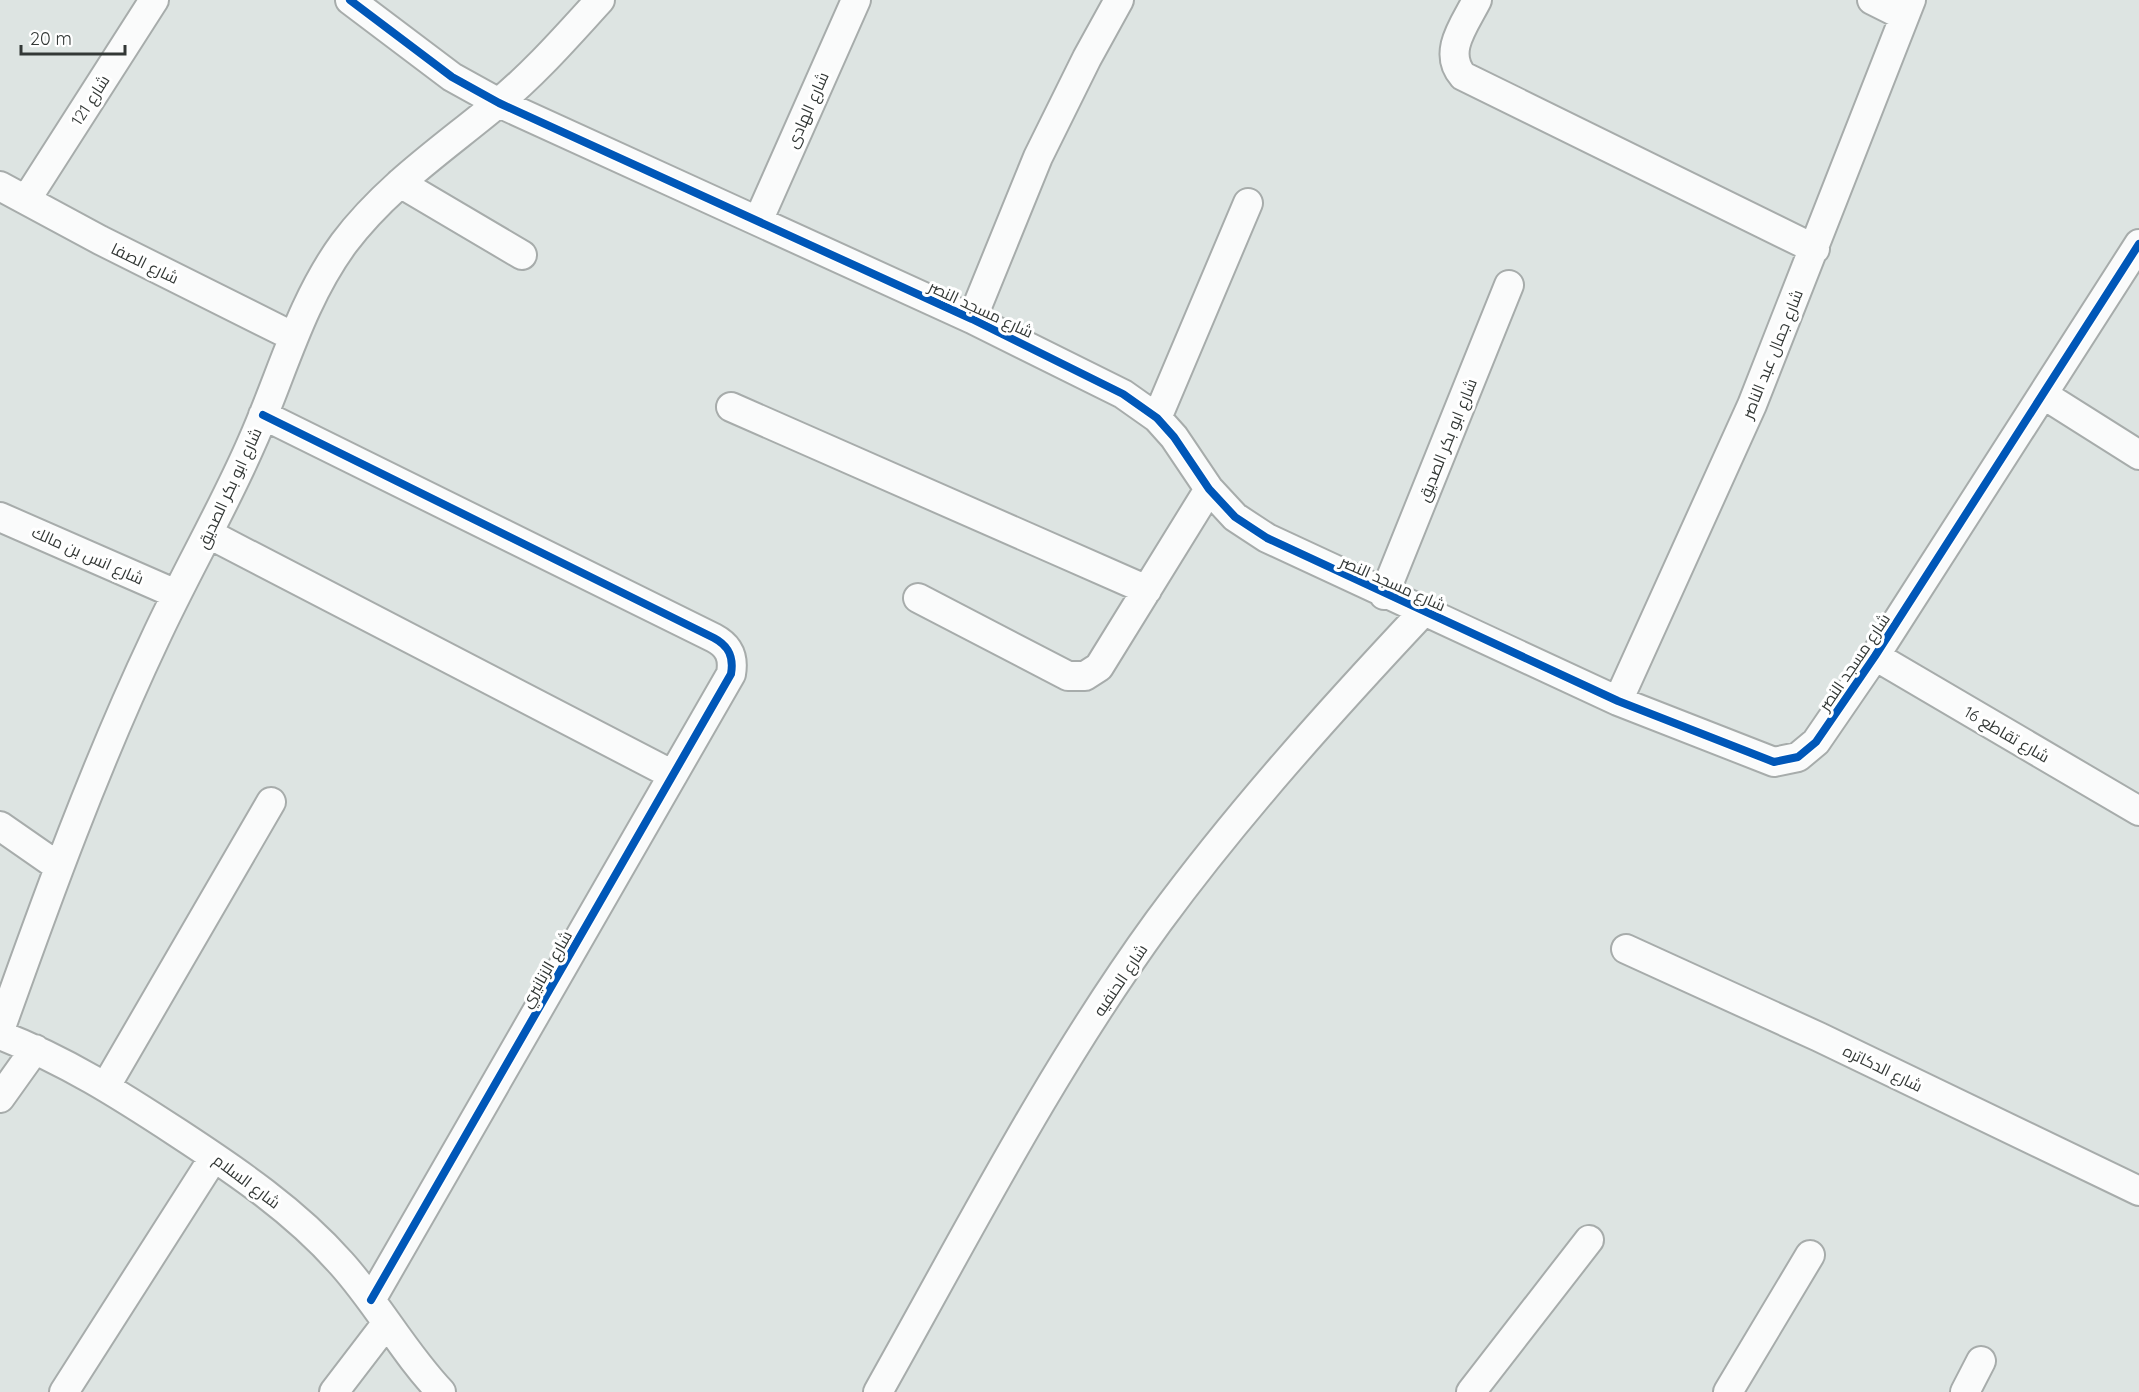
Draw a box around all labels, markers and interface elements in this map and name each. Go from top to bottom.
scale bar [21,18,124,56]
text: 20 m [30,27,72,50]
street label: شارع الهادى [781,69,835,152]
street label: شارع 121 [66,71,115,130]
street label: شارع الصفا [107,238,182,290]
street label: شارع مسجد النصر [924,276,1037,344]
street label: شارع جمال عبد الناصر [1737,287,1809,423]
street label: شارع ابو بكر الصديق [1413,376,1483,505]
street label: شارع ابو بكر الصديق [192,424,268,552]
street label: شارع انس بن مالك [28,521,147,590]
street label: شارع مسجد النصر [1335,550,1449,617]
street label: شارع مسجد النصر [1813,609,1896,716]
street label: شارع تقاطع 16 [1960,701,2053,768]
street label: شارع الزنانيري [516,927,580,1013]
street label: شارع الحنفيه [1089,940,1153,1021]
street label: شارع الدكاتره [1839,1040,1926,1098]
street label: شارع السلام [208,1149,284,1214]

